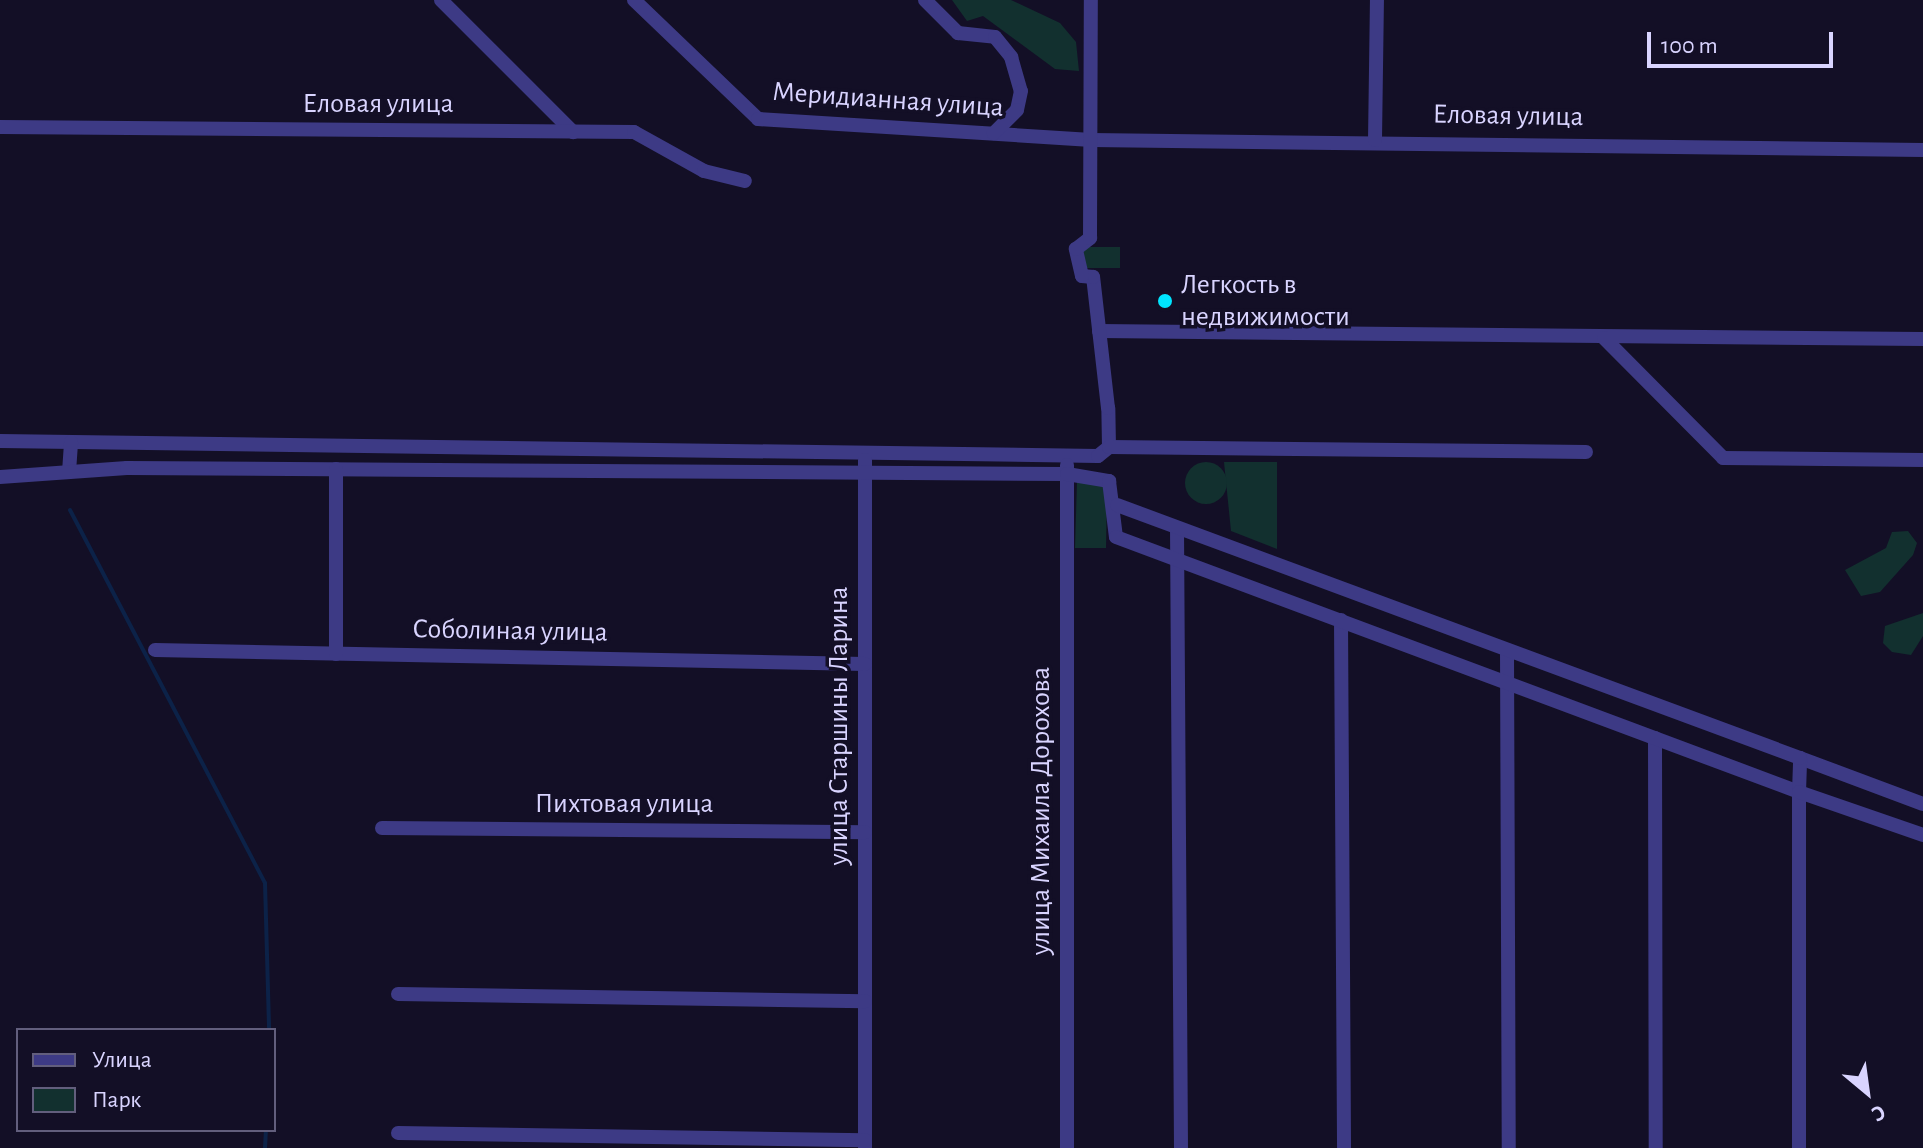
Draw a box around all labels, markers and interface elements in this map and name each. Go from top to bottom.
scale bar [1651,16,1837,66]
text: 100 m [1661,34,1718,58]
street label: Меридианная улица [771,75,1005,125]
street label: Еловая улица [303,87,453,121]
street label: Еловая улица [1432,98,1584,134]
place label: Легкость в недвижимости [1181,268,1350,334]
marker: Легкость в недвижимости [1156,292,1174,310]
street label: улица Старшины Ларина [822,586,856,866]
street label: Соболиная улица [412,612,608,650]
street label: улица Михаила Дорохова [1024,667,1058,955]
street label: Пихтовая улица [535,787,713,821]
legend [16,1028,276,1132]
text: Улица [92,1048,152,1072]
north arrow [1827,1052,1907,1132]
text: Парк [92,1088,141,1112]
text: С [1868,1100,1889,1126]

